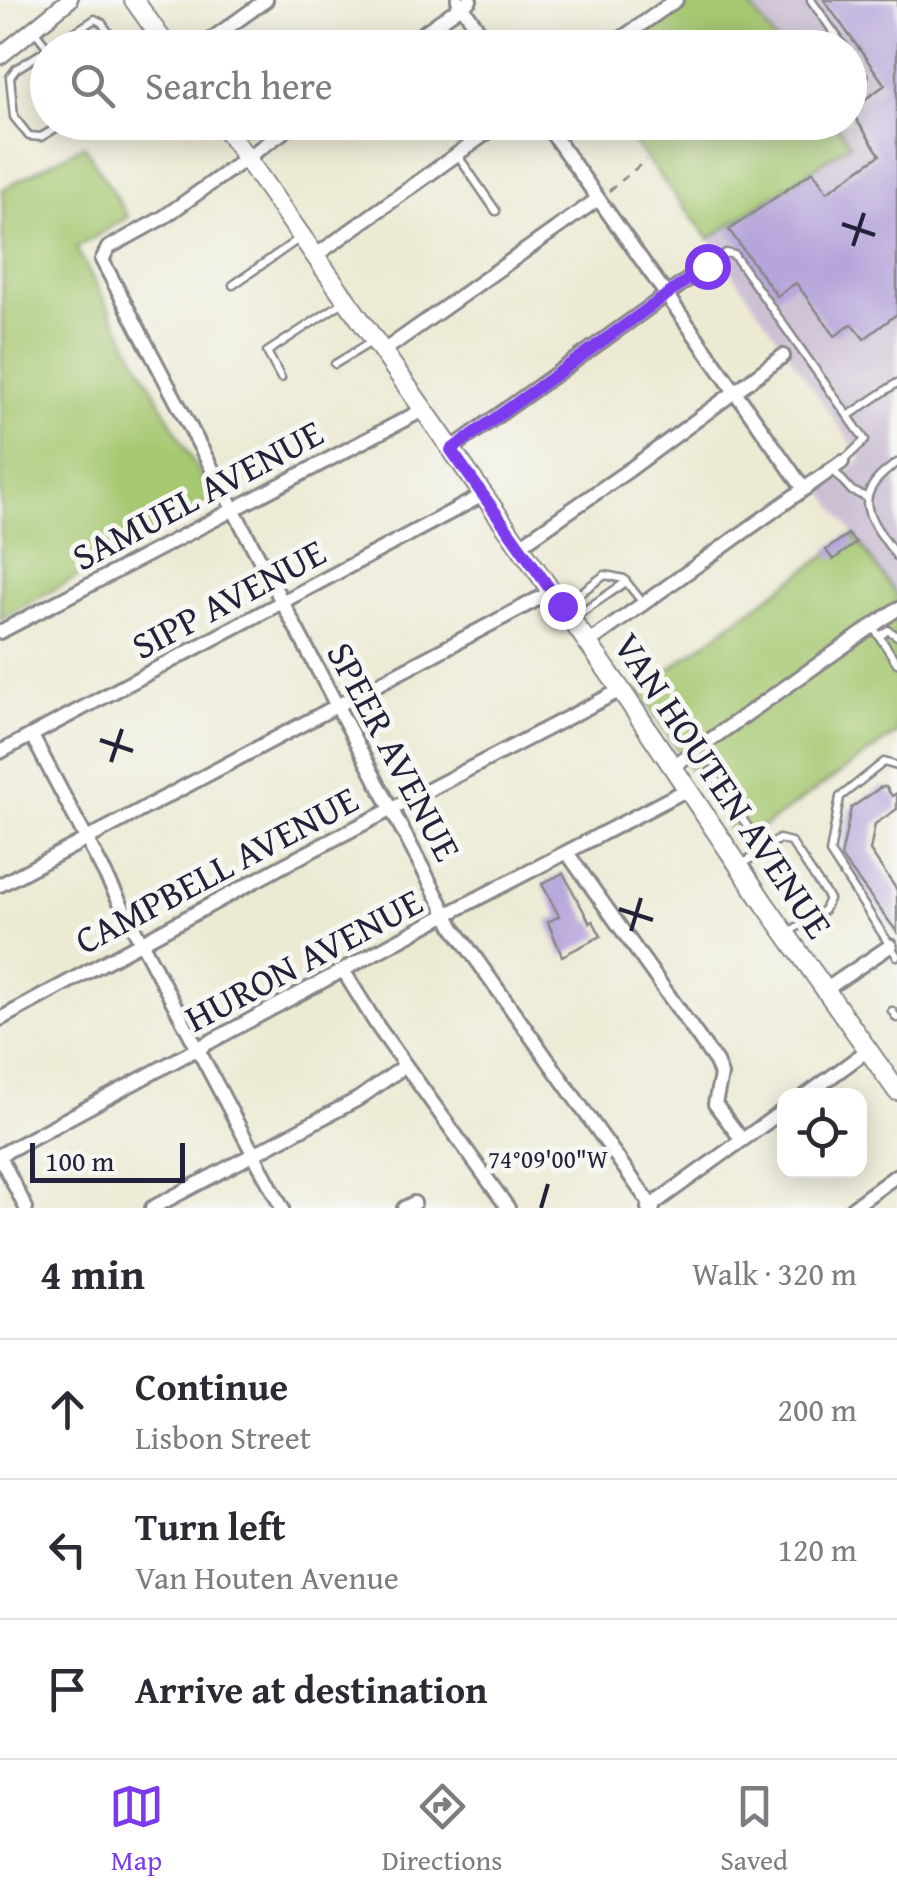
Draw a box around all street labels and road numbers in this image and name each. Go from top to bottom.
street label: SAMUEL AVENUE [61,404,333,584]
street label: SIPP AVENUE [121,523,335,673]
street label: VAN HOUTEN AVENUE [601,621,847,949]
street label: SPEER AVENUE [314,631,476,871]
street label: CAMPBELL AVENUE [64,771,368,967]
street label: HURON AVENUE [174,873,432,1045]

